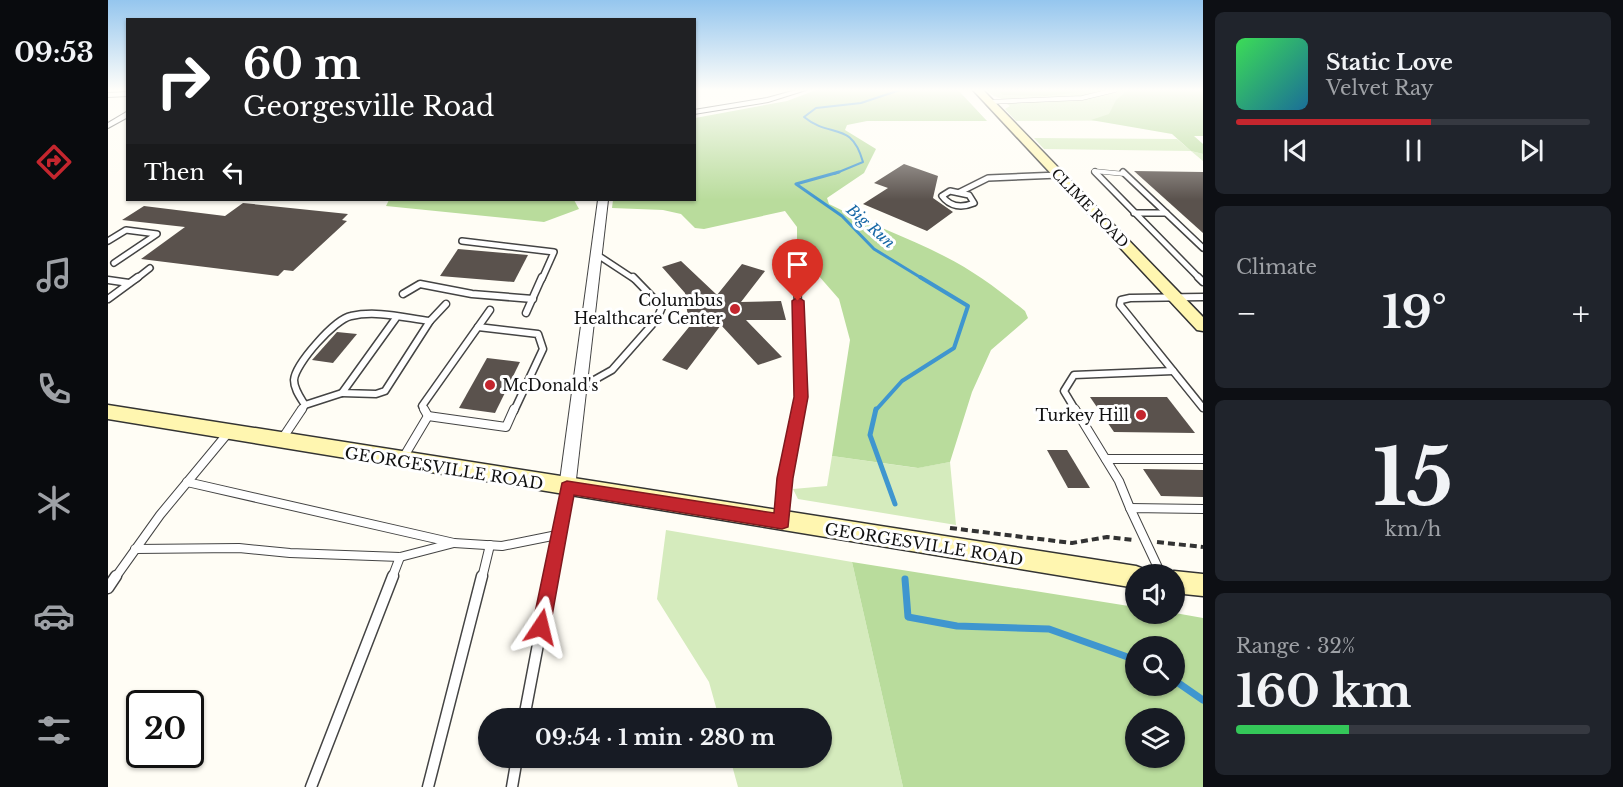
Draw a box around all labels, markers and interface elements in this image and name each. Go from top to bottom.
text: 09:53 [14,36,94,69]
text: 60 m [243,38,361,90]
icon: right [144,42,222,120]
text: Static Love [1326,49,1453,76]
text: Velvet Ray [1326,76,1434,100]
text: Georgesville Road [243,90,494,123]
icon: previous [1279,134,1312,167]
icon: pause [1397,134,1430,167]
icon: next [1515,134,1548,167]
icon: directions [33,141,75,183]
icon: left [217,156,250,189]
text: Then [144,159,205,186]
street label: CLIME ROAD [1048,165,1132,251]
water label: Big Run [842,199,899,252]
pin [772,239,823,301]
icon: arrive [781,248,814,281]
icon: music [33,254,75,296]
text: Climate [1236,255,1317,279]
text: 19° [1382,284,1447,340]
place label: Columbus Healthcare Center [574,290,723,328]
text: − [1236,293,1257,334]
text: + [1572,293,1590,334]
marker: Columbus Healthcare Center [728,302,742,316]
icon: phone [33,368,75,410]
place label: McDonald's [502,375,599,395]
marker: McDonald's [483,378,497,392]
place label: Turkey Hill [1036,405,1129,425]
marker: Turkey Hill [1134,408,1148,422]
text: 15 [1373,429,1453,526]
street label: GEORGESVILLE ROAD [343,442,545,494]
icon: climate [33,482,75,524]
text: km/h [1385,517,1441,541]
street label: GEORGESVILLE ROAD [823,518,1025,570]
map controls [1125,564,1185,768]
button: sound [1125,564,1185,624]
icon: car [33,595,75,637]
position arrow [509,595,573,659]
text: Range · 32% [1236,634,1355,658]
button: search [1125,636,1185,696]
text: 160 km [1236,663,1412,719]
speed limit sign: 20 [126,690,204,768]
button: layers [1125,708,1185,768]
icon: filters [33,709,75,751]
text: 09:54 · 1 min · 280 m [535,724,775,751]

